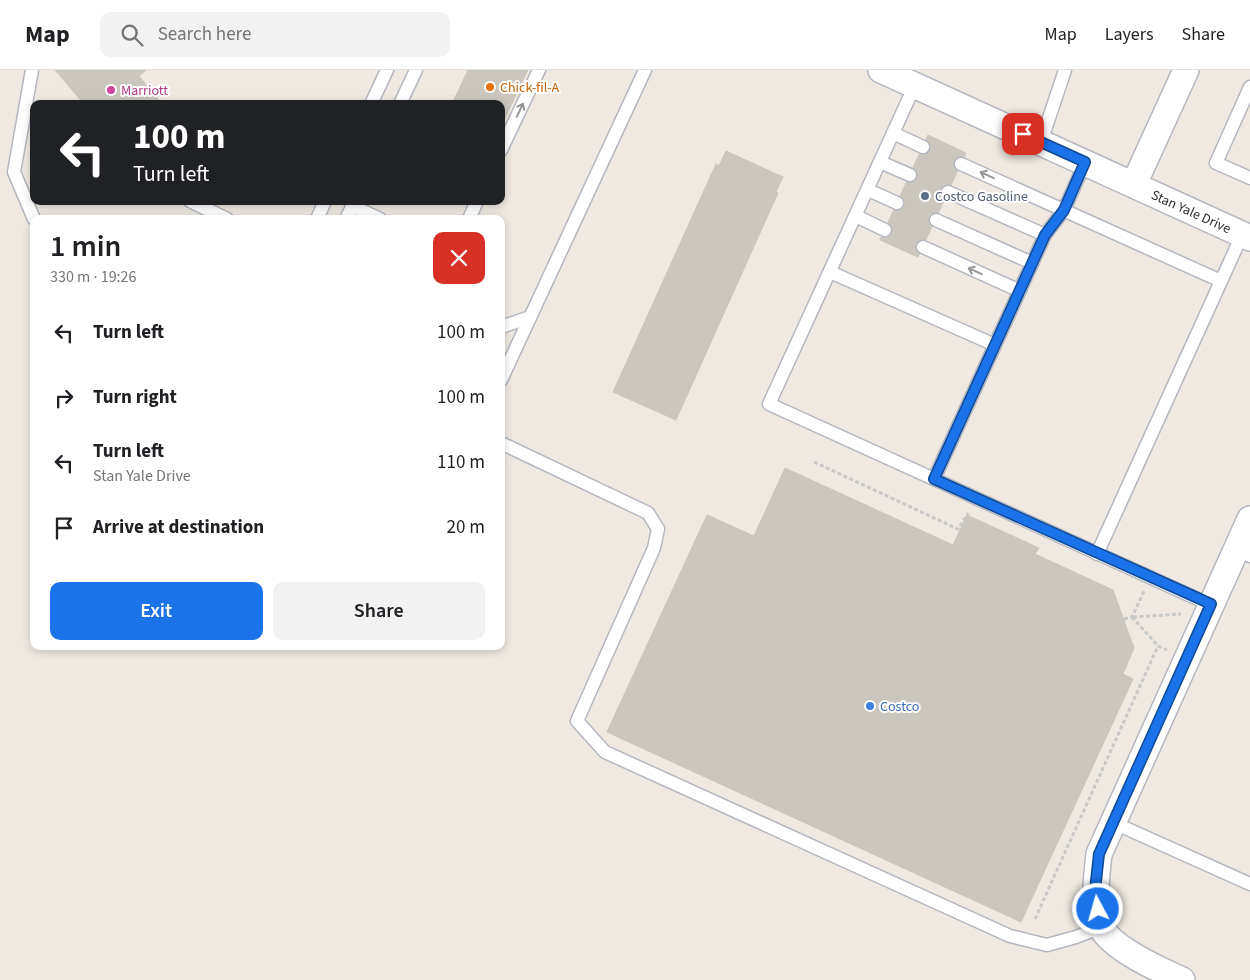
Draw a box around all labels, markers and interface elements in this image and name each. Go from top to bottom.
search box [100,12,450,57]
text: Map [25,17,70,52]
icon: search [118,21,146,49]
text: Search here [158,21,251,48]
text: Map [1045,22,1077,47]
text: Layers [1105,22,1154,47]
text: Share [1182,22,1225,47]
place label: Chick-fil-A [500,78,560,98]
place label: Marriott [121,81,168,101]
marker: Chick-fil-A [484,81,496,93]
marker: Marriott [105,84,117,96]
one-way arrow [516,103,525,118]
text: 100 m [133,112,225,162]
pin [1002,113,1044,155]
icon: left [50,120,115,185]
icon: arrive [1009,120,1037,148]
text: Turn left [133,158,209,190]
one-way arrow [980,170,995,180]
street label: Stan Yale Drive [1148,185,1234,239]
place label: Costco Gasoline [935,187,1028,207]
marker: Costco Gasoline [919,190,931,202]
text: 1 min [50,225,121,268]
button: close [433,232,485,284]
one-way arrow [968,265,983,275]
text: 330 m · 19:26 [50,266,137,288]
icon: left [50,319,78,347]
text: Turn left [93,319,164,346]
text: 100 m [437,319,485,346]
icon: right [50,384,78,412]
text: Turn right [93,384,177,411]
text: 100 m [437,384,485,411]
text: Turn left [93,438,164,465]
icon: left [50,449,78,477]
text: 110 m [437,449,485,476]
text: Stan Yale Drive [93,465,191,487]
icon: arrive [50,514,78,542]
text: Arrive at destination [93,514,264,541]
text: 20 m [447,514,485,541]
button: Exit [50,582,263,640]
button: Share [273,582,485,640]
place label: Costco [880,697,919,717]
marker: Costco [864,700,876,712]
position arrow [1071,882,1123,934]

